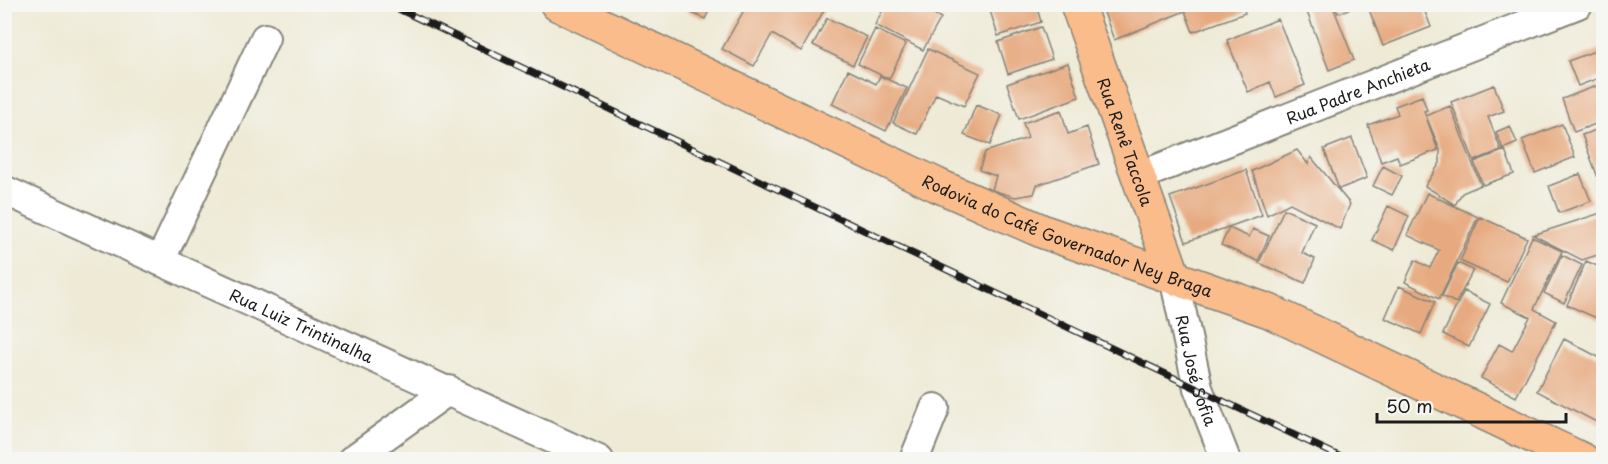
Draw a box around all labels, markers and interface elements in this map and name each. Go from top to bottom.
street label: Rua Padre Anchieta [1282,51,1433,129]
street label: Rua Renê Taccola [1092,74,1160,209]
street label: Rodovia do Café Governador Ney Braga [918,168,1216,302]
street label: Rua Luiz Trintinalha [226,282,378,368]
street label: Rua José Sofia [1170,313,1224,429]
scale bar [1377,386,1566,424]
text: 50 m [1386,392,1433,419]

